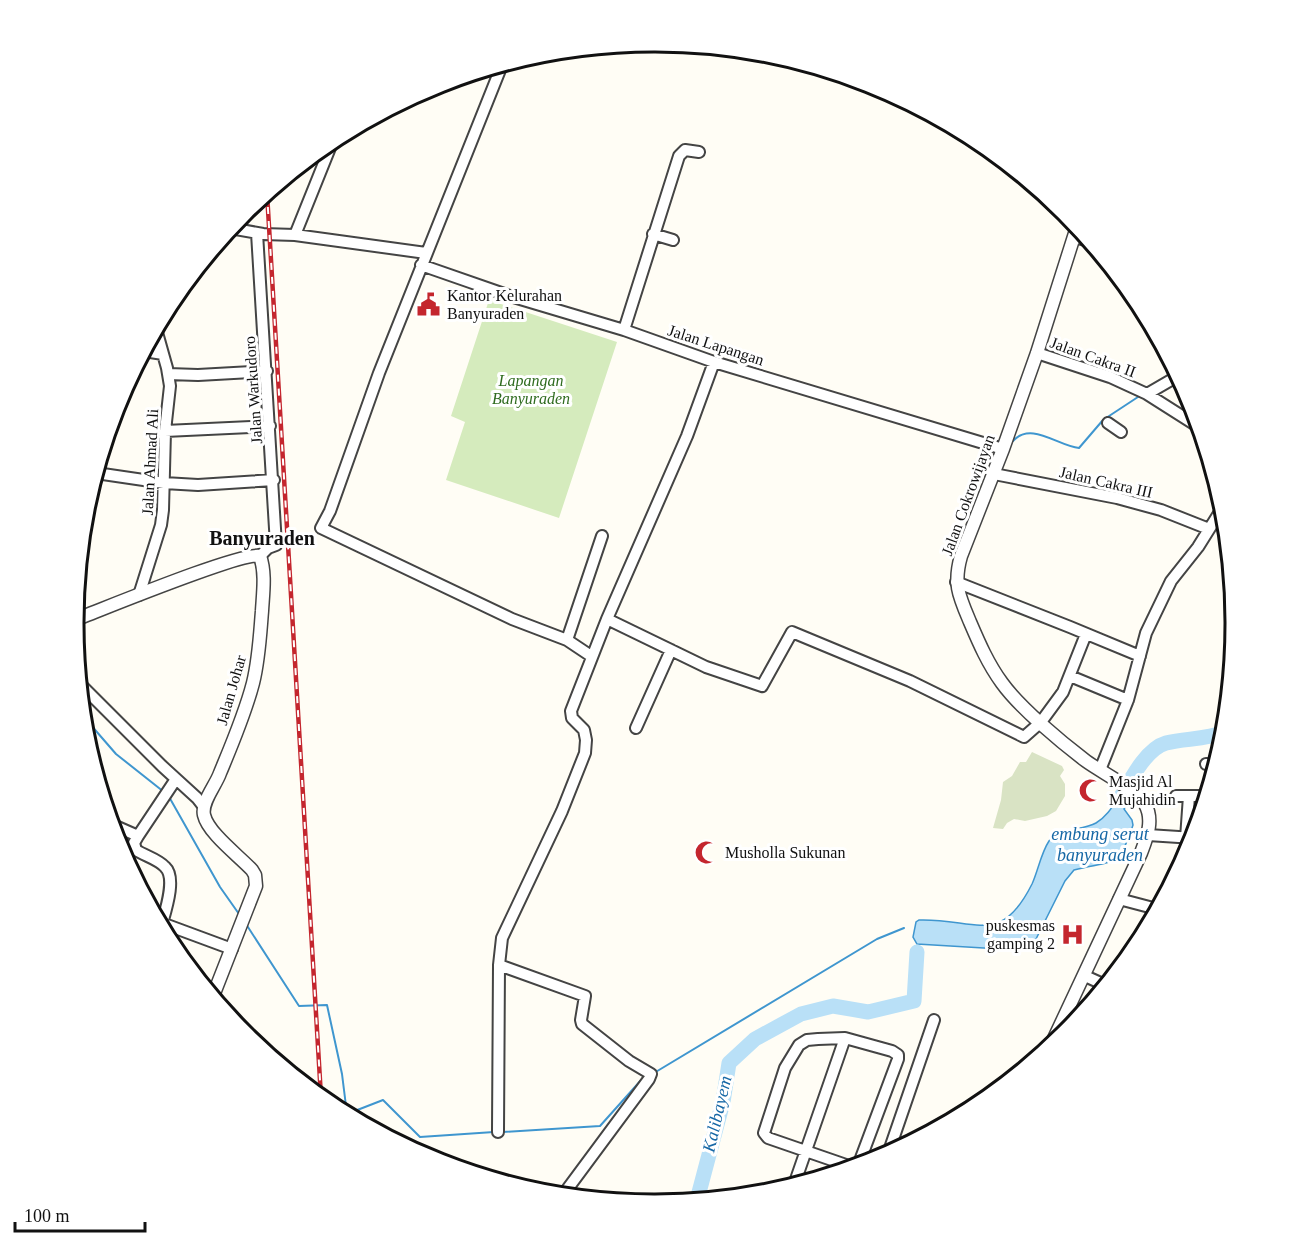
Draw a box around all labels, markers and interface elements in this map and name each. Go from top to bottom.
place label: Kantor Kelurahan Banyuraden [447,287,562,323]
public building icon: Kantor Kelurahan Banyuraden [416,291,442,317]
street label: Jalan Lapangan [666,321,766,369]
street label: Jalan Cakra II [1048,334,1138,380]
street label: Jalan Warkudoro [241,335,265,445]
park label: Lapangan Banyuraden [492,372,570,408]
street label: Jalan Ahmad Ali [139,408,161,516]
street label: Jalan Cokrowijayan [938,432,999,558]
street label: Jalan Cakra III [1058,463,1154,501]
district label: Banyuraden [209,527,315,550]
street label: Jalan Johar [213,653,249,727]
place label: Masjid Al Mujahidin [1109,773,1176,809]
mosque icon: Masjid Al Mujahidin [1078,777,1104,803]
water label: embung serut banyuraden [1051,824,1150,865]
mosque icon: Musholla Sukunan [694,839,720,865]
place label: Musholla Sukunan [725,844,845,861]
place label: puskesmas gamping 2 [986,917,1055,953]
hospital icon: puskesmas gamping 2 [1060,921,1086,947]
water label: Kalibayem [698,1074,736,1155]
scale bar [15,1195,146,1233]
text: 100 m [24,1206,70,1226]

